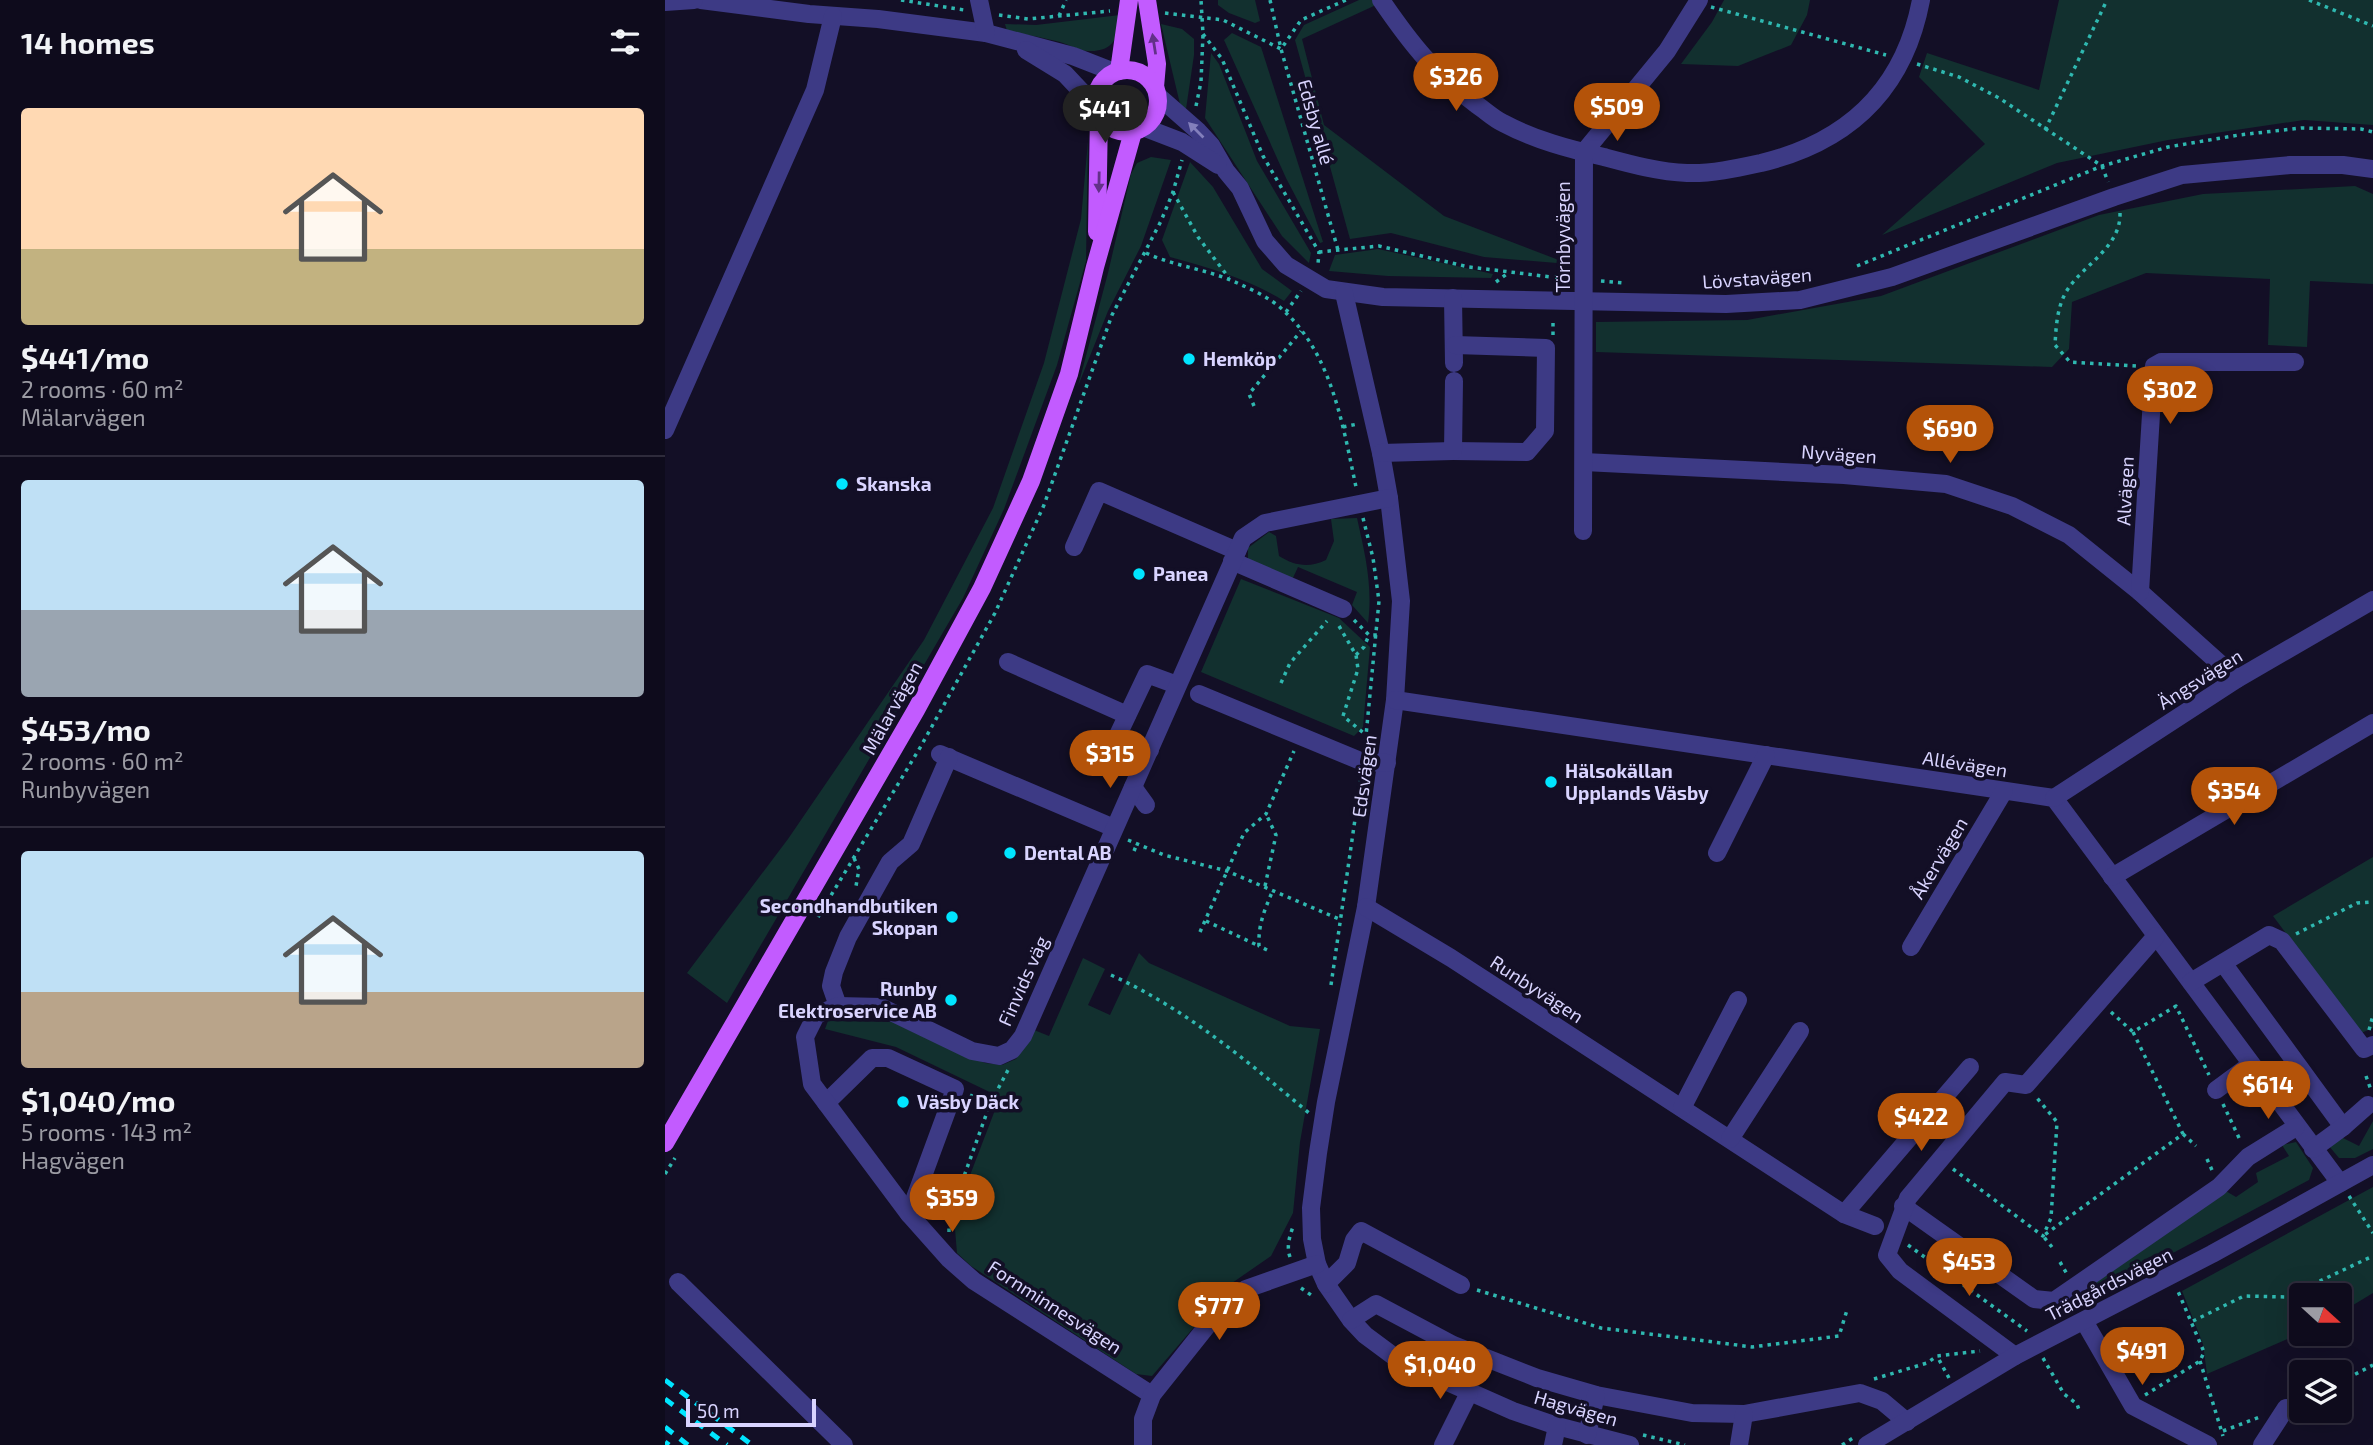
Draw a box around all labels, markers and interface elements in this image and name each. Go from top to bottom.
icon: filters [606,23,644,61]
text: 14 homes [21,24,155,60]
one-way arrow [1148,33,1159,55]
pin: $326 [1415,54,1497,113]
text: $326 [1429,62,1483,90]
street label: Edsby allé [1293,77,1340,167]
pin: $509 [1576,83,1658,143]
pin: $441 [1064,86,1146,145]
text: $509 [1590,92,1644,120]
text: $441 [1079,94,1131,122]
one-way arrow [1188,122,1205,138]
icon: home [270,154,396,280]
one-way arrow [1093,171,1105,193]
street label: Törnbyvägen [1551,181,1574,293]
street label: Lövstavägen [1701,262,1813,293]
text: $441/mo [21,339,149,375]
place label: Hemköp [1203,347,1276,370]
marker: Hemköp [1181,351,1197,367]
pin: $302 [2129,366,2211,426]
text: 2 rooms · 60 m² [21,375,183,403]
text: $302 [2143,375,2197,403]
text: Mälarvägen [21,403,146,431]
pin: $690 [1909,406,1991,465]
text: $690 [1923,414,1978,442]
street label: Nyvägen [1801,439,1878,468]
street label: Alvägen [2111,456,2138,526]
place label: Skanska [856,472,932,495]
marker: Skanska [834,476,850,492]
icon: home [270,526,396,652]
place label: Panea [1153,562,1208,585]
marker: Panea [1131,566,1147,582]
street label: Ängsvägen [2153,644,2246,714]
street label: Mälarvägen [857,657,927,758]
text: $453/mo [21,711,151,747]
pin: $315 [1069,730,1151,790]
street label: Edsvägen [1346,733,1381,819]
text: $315 [1085,739,1135,767]
street label: Allévägen [1921,745,2009,782]
text: 2 rooms · 60 m² [21,747,183,775]
place label: Hälsokällan Upplands Väsby [1565,759,1709,805]
pin: $354 [2193,768,2275,827]
marker: Hälsokällan Upplands Väsby [1543,774,1559,790]
text: Runbyvägen [21,775,150,803]
text: $354 [2207,776,2261,804]
street label: Åkervägen [1905,813,1972,903]
place label: Dental AB [1024,841,1112,864]
marker: Dental AB [1002,845,1018,861]
place label: Secondhandbutiken Skopan [760,894,938,939]
icon: home [270,897,396,1023]
marker: Secondhandbutiken Skopan [944,909,960,925]
street label: Finvids väg [992,932,1053,1029]
street label: Runbyvägen [1486,950,1588,1027]
place label: Runby Elektroservice AB [778,977,937,1022]
marker: Runby Elektroservice AB [943,992,959,1008]
pin: $614 [2227,1062,2309,1121]
text: $614 [2242,1070,2294,1098]
text: $1,040/mo [21,1082,175,1118]
place label: Väsby Däck [917,1090,1020,1114]
marker: Väsby Däck [895,1094,911,1110]
pin: $422 [1880,1094,1962,1153]
text: $422 [1894,1102,1948,1130]
text: 5 rooms · 143 m² [21,1118,192,1146]
text: Hagvägen [21,1146,125,1174]
pin: $359 [911,1174,993,1234]
text: $359 [926,1183,978,1211]
pin: $453 [1928,1238,2010,1298]
street label: Trädgårdsvägen [2042,1242,2176,1325]
text: $453 [1942,1247,1996,1275]
street label: Fornminnesvägen [984,1255,1126,1358]
pin: $777 [1178,1282,1260,1342]
north arrow [2289,1283,2352,1346]
map controls [2289,1283,2352,1423]
text: $777 [1194,1291,1244,1319]
pin: $491 [2101,1328,2183,1387]
text: $491 [2116,1336,2168,1364]
pin: $1,040 [1383,1342,1497,1401]
text: $1,040 [1404,1350,1476,1378]
button: layers [2289,1360,2352,1423]
street label: Hagvägen [1532,1385,1621,1430]
scale bar [686,1396,815,1428]
text: 50 m [697,1399,740,1422]

